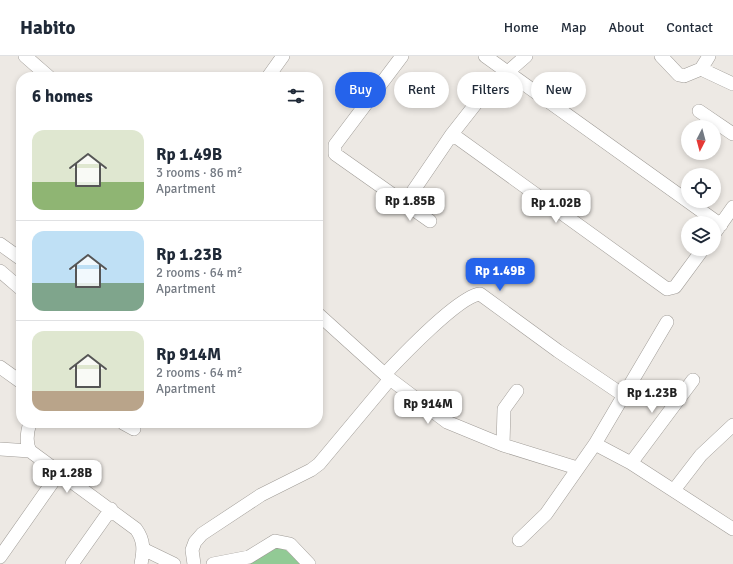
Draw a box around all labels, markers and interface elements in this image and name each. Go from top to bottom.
text: Habito [20,16,75,40]
text: Home [504,19,539,36]
text: Map [561,19,586,36]
text: About [608,19,644,36]
text: Contact [666,19,713,36]
chip: Buy [335,72,386,108]
chip: Rent [394,72,449,108]
chip: Filters [457,72,523,108]
chip: New [531,72,586,108]
icon: filters [285,85,307,107]
text: 6 homes [32,86,93,107]
north arrow [681,120,721,160]
map controls [681,120,721,256]
text: Rp 1.49B [156,144,222,165]
icon: home [64,146,112,194]
text: 3 rooms · 86 m² [156,165,242,181]
button: locate [681,168,721,208]
text: Apartment [156,181,216,197]
pin: Rp 1.85B [369,188,451,222]
pin: Rp 1.02B [515,190,597,224]
text: Rp 1.85B [385,193,435,209]
text: Rp 1.02B [531,195,581,211]
button: layers [681,216,721,256]
text: Rp 1.23B [156,244,222,265]
icon: home [64,247,112,295]
pin: Rp 1.49B [459,258,541,292]
text: Rp 1.49B [475,263,525,279]
text: 2 rooms · 64 m² [156,265,242,281]
text: Apartment [156,281,216,297]
text: Rp 914M [156,344,221,365]
icon: home [64,347,112,395]
text: 2 rooms · 64 m² [156,365,242,381]
pin: Rp 1.23B [611,380,693,414]
text: Apartment [156,381,216,397]
text: Rp 1.23B [627,385,677,401]
pin: Rp 914M [391,391,465,425]
text: Rp 914M [403,396,453,412]
pin: Rp 1.28B [26,460,108,494]
text: Rp 1.28B [42,465,92,481]

